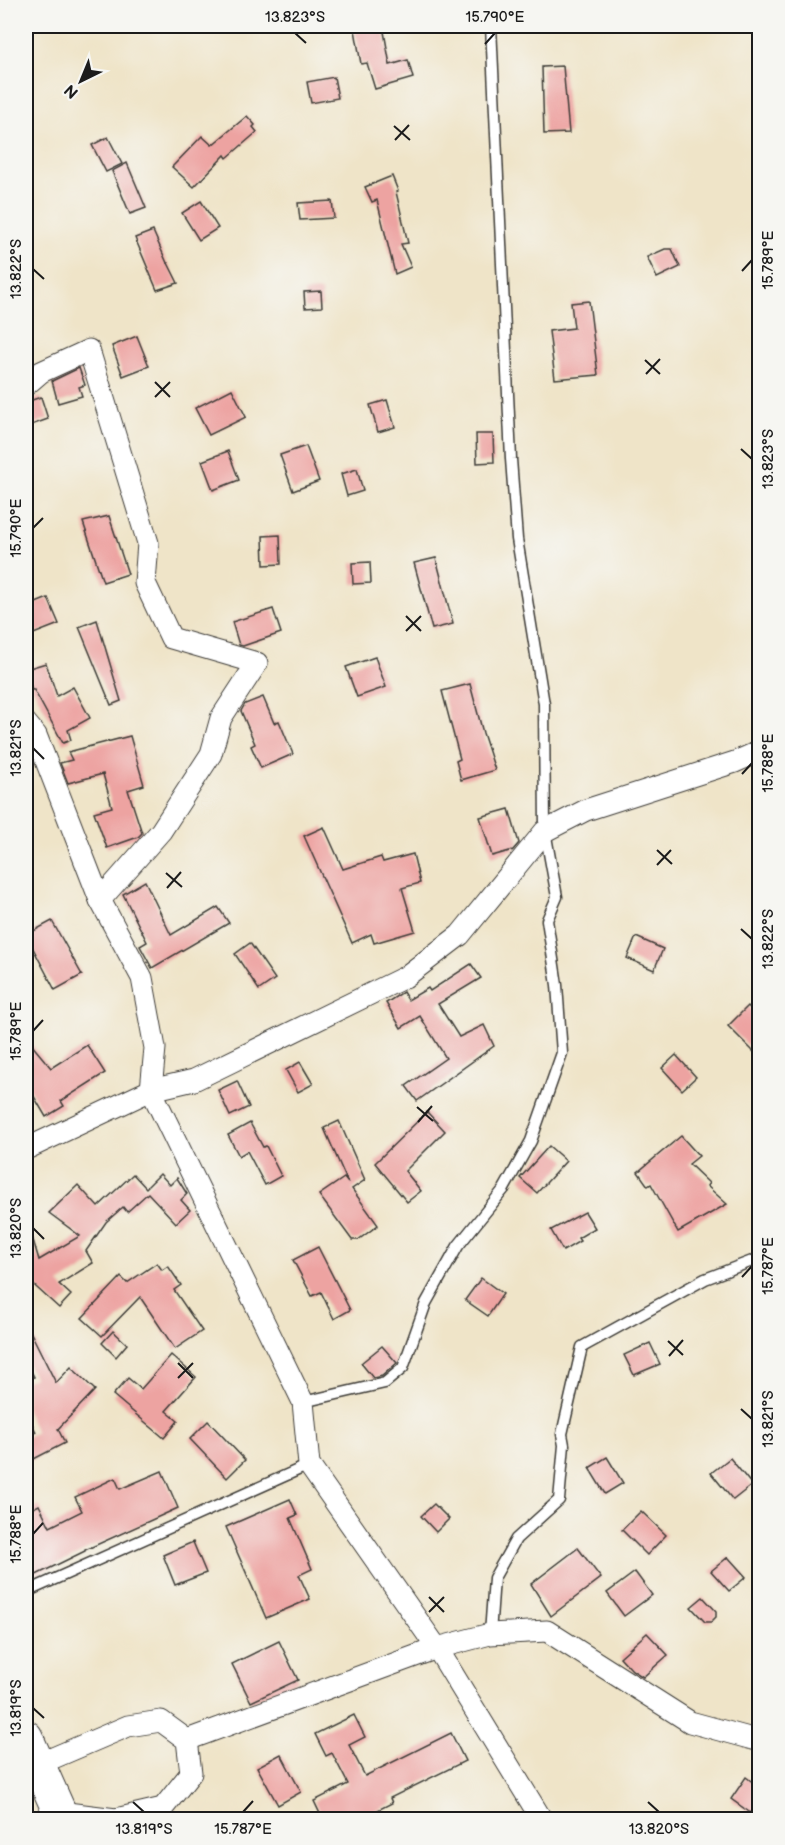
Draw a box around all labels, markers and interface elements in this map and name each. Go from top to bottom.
text: 13.823°S [265,8,325,27]
text: 15.790°E [466,8,525,27]
north arrow [51,51,111,111]
text: N [61,80,83,102]
text: 15.789°E [759,230,778,289]
text: 13.822°S [7,239,26,299]
text: 13.823°S [759,429,778,489]
text: 15.790°E [7,498,26,557]
text: 13.821°S [7,719,26,777]
text: 15.788°E [759,733,778,792]
text: 13.822°S [759,909,778,969]
text: 15.789°E [7,1001,26,1060]
text: 13.820°S [7,1198,26,1258]
text: 15.787°E [759,1237,778,1295]
text: 13.821°S [759,1390,778,1448]
text: 15.788°E [7,1504,26,1563]
text: 13.819°S [7,1679,26,1737]
text: 13.819°S [115,1820,173,1839]
text: 15.787°E [214,1820,272,1839]
text: 13.820°S [629,1820,689,1839]

